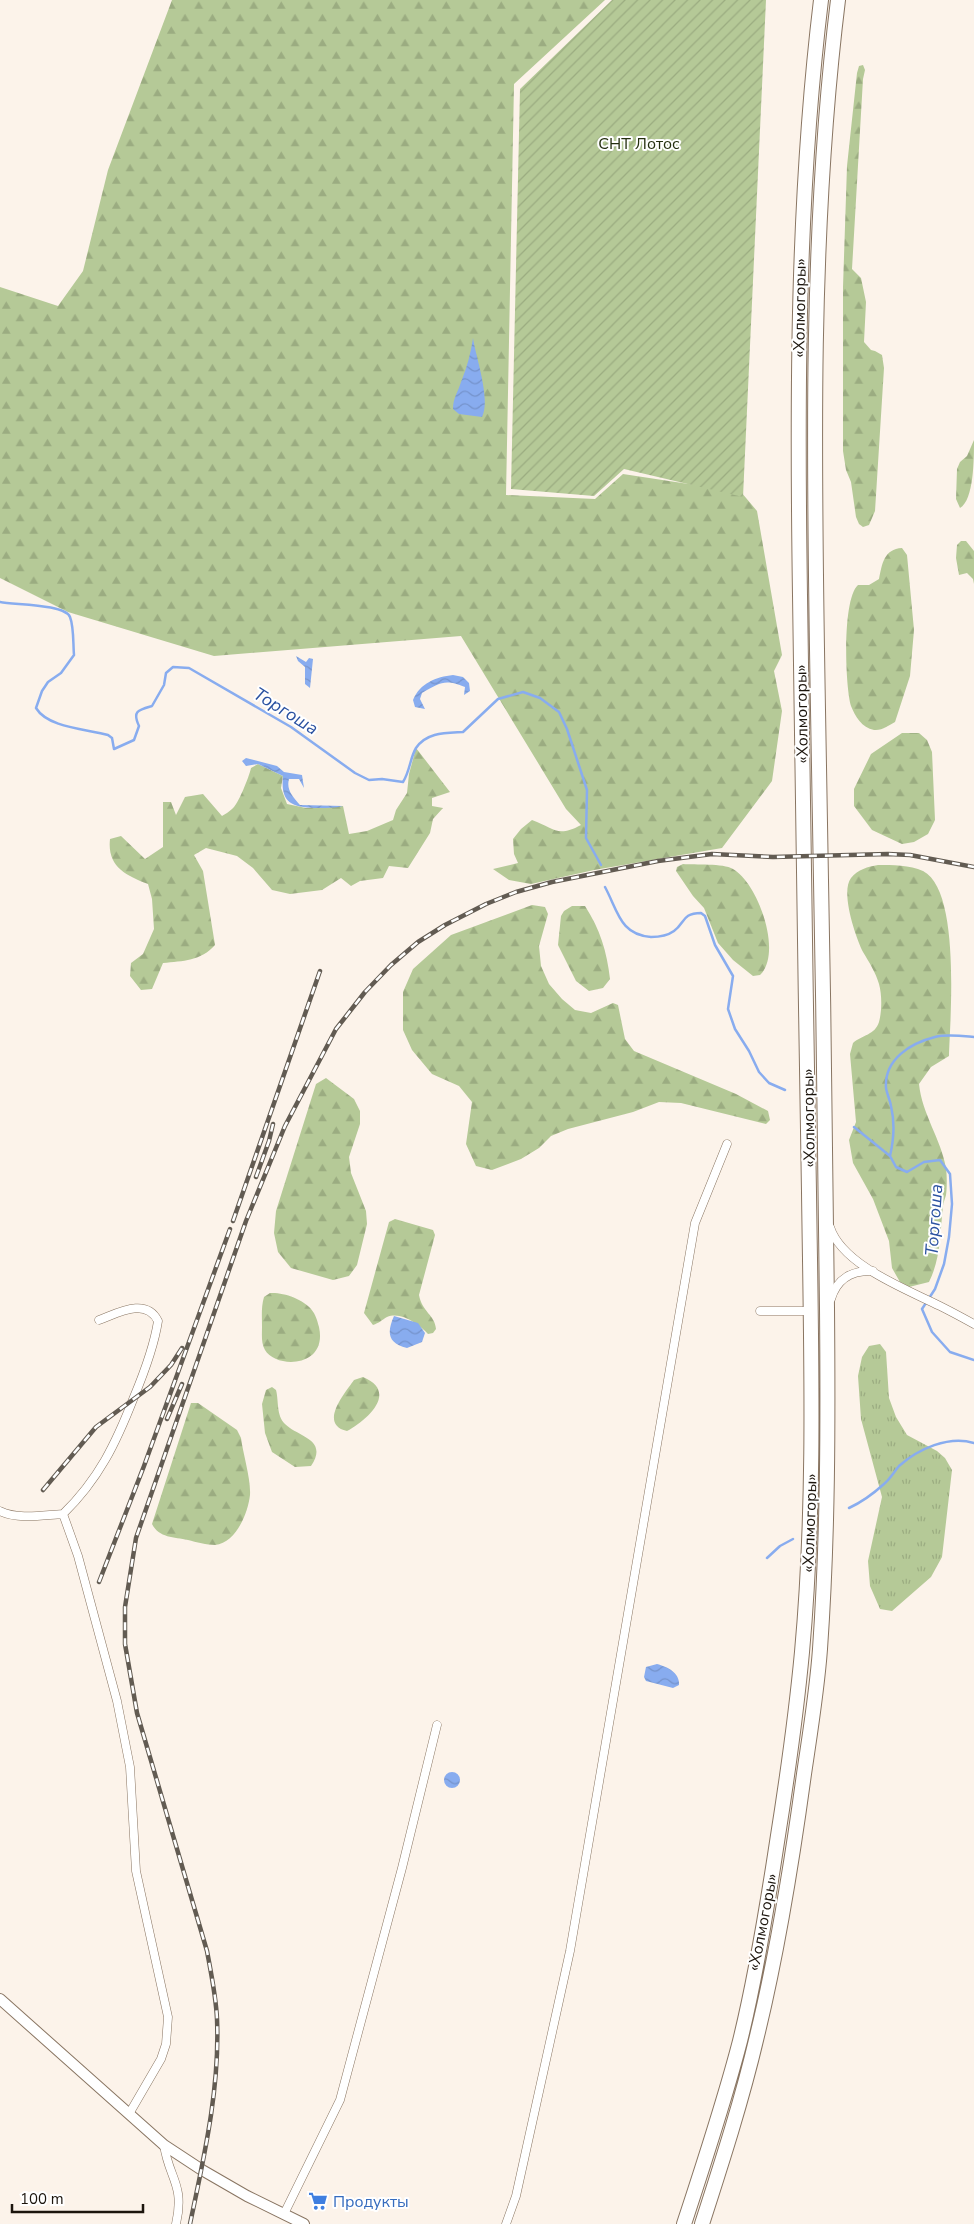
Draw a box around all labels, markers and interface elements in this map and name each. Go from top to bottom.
park label: СНТ Лотос [598,133,680,155]
street label: «Холмогоры» [788,258,812,358]
street label: «Холмогоры» [790,664,814,764]
water label: Торгоша [249,682,323,740]
street label: «Холмогоры» [797,1068,821,1168]
water label: Торгоша [920,1183,948,1257]
street label: «Холмогоры» [797,1473,823,1573]
street label: «Холмогоры» [743,1871,783,1973]
scale bar [12,2182,144,2214]
text: 100 m [20,2189,64,2209]
supermarket icon: Продукты [307,2190,329,2212]
place label: Продукты [333,2191,409,2213]

